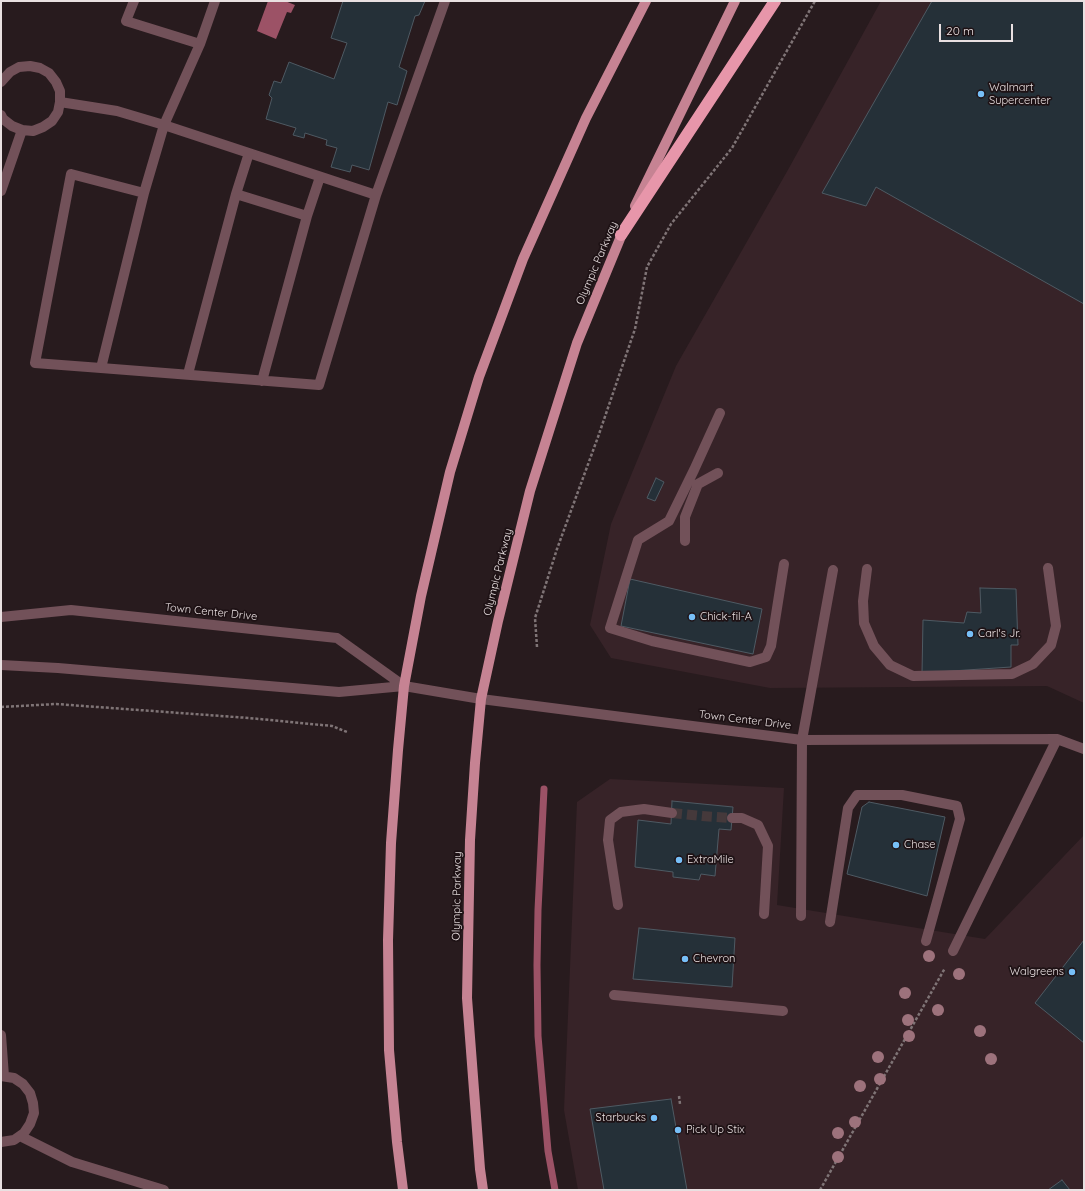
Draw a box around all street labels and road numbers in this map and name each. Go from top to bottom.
street label: Olympic Parkway [573,219,621,307]
street label: Olympic Parkway [481,527,515,617]
street label: Town Center Drive [164,601,258,623]
street label: Town Center Drive [698,708,792,732]
street label: Olympic Parkway [450,851,464,941]

